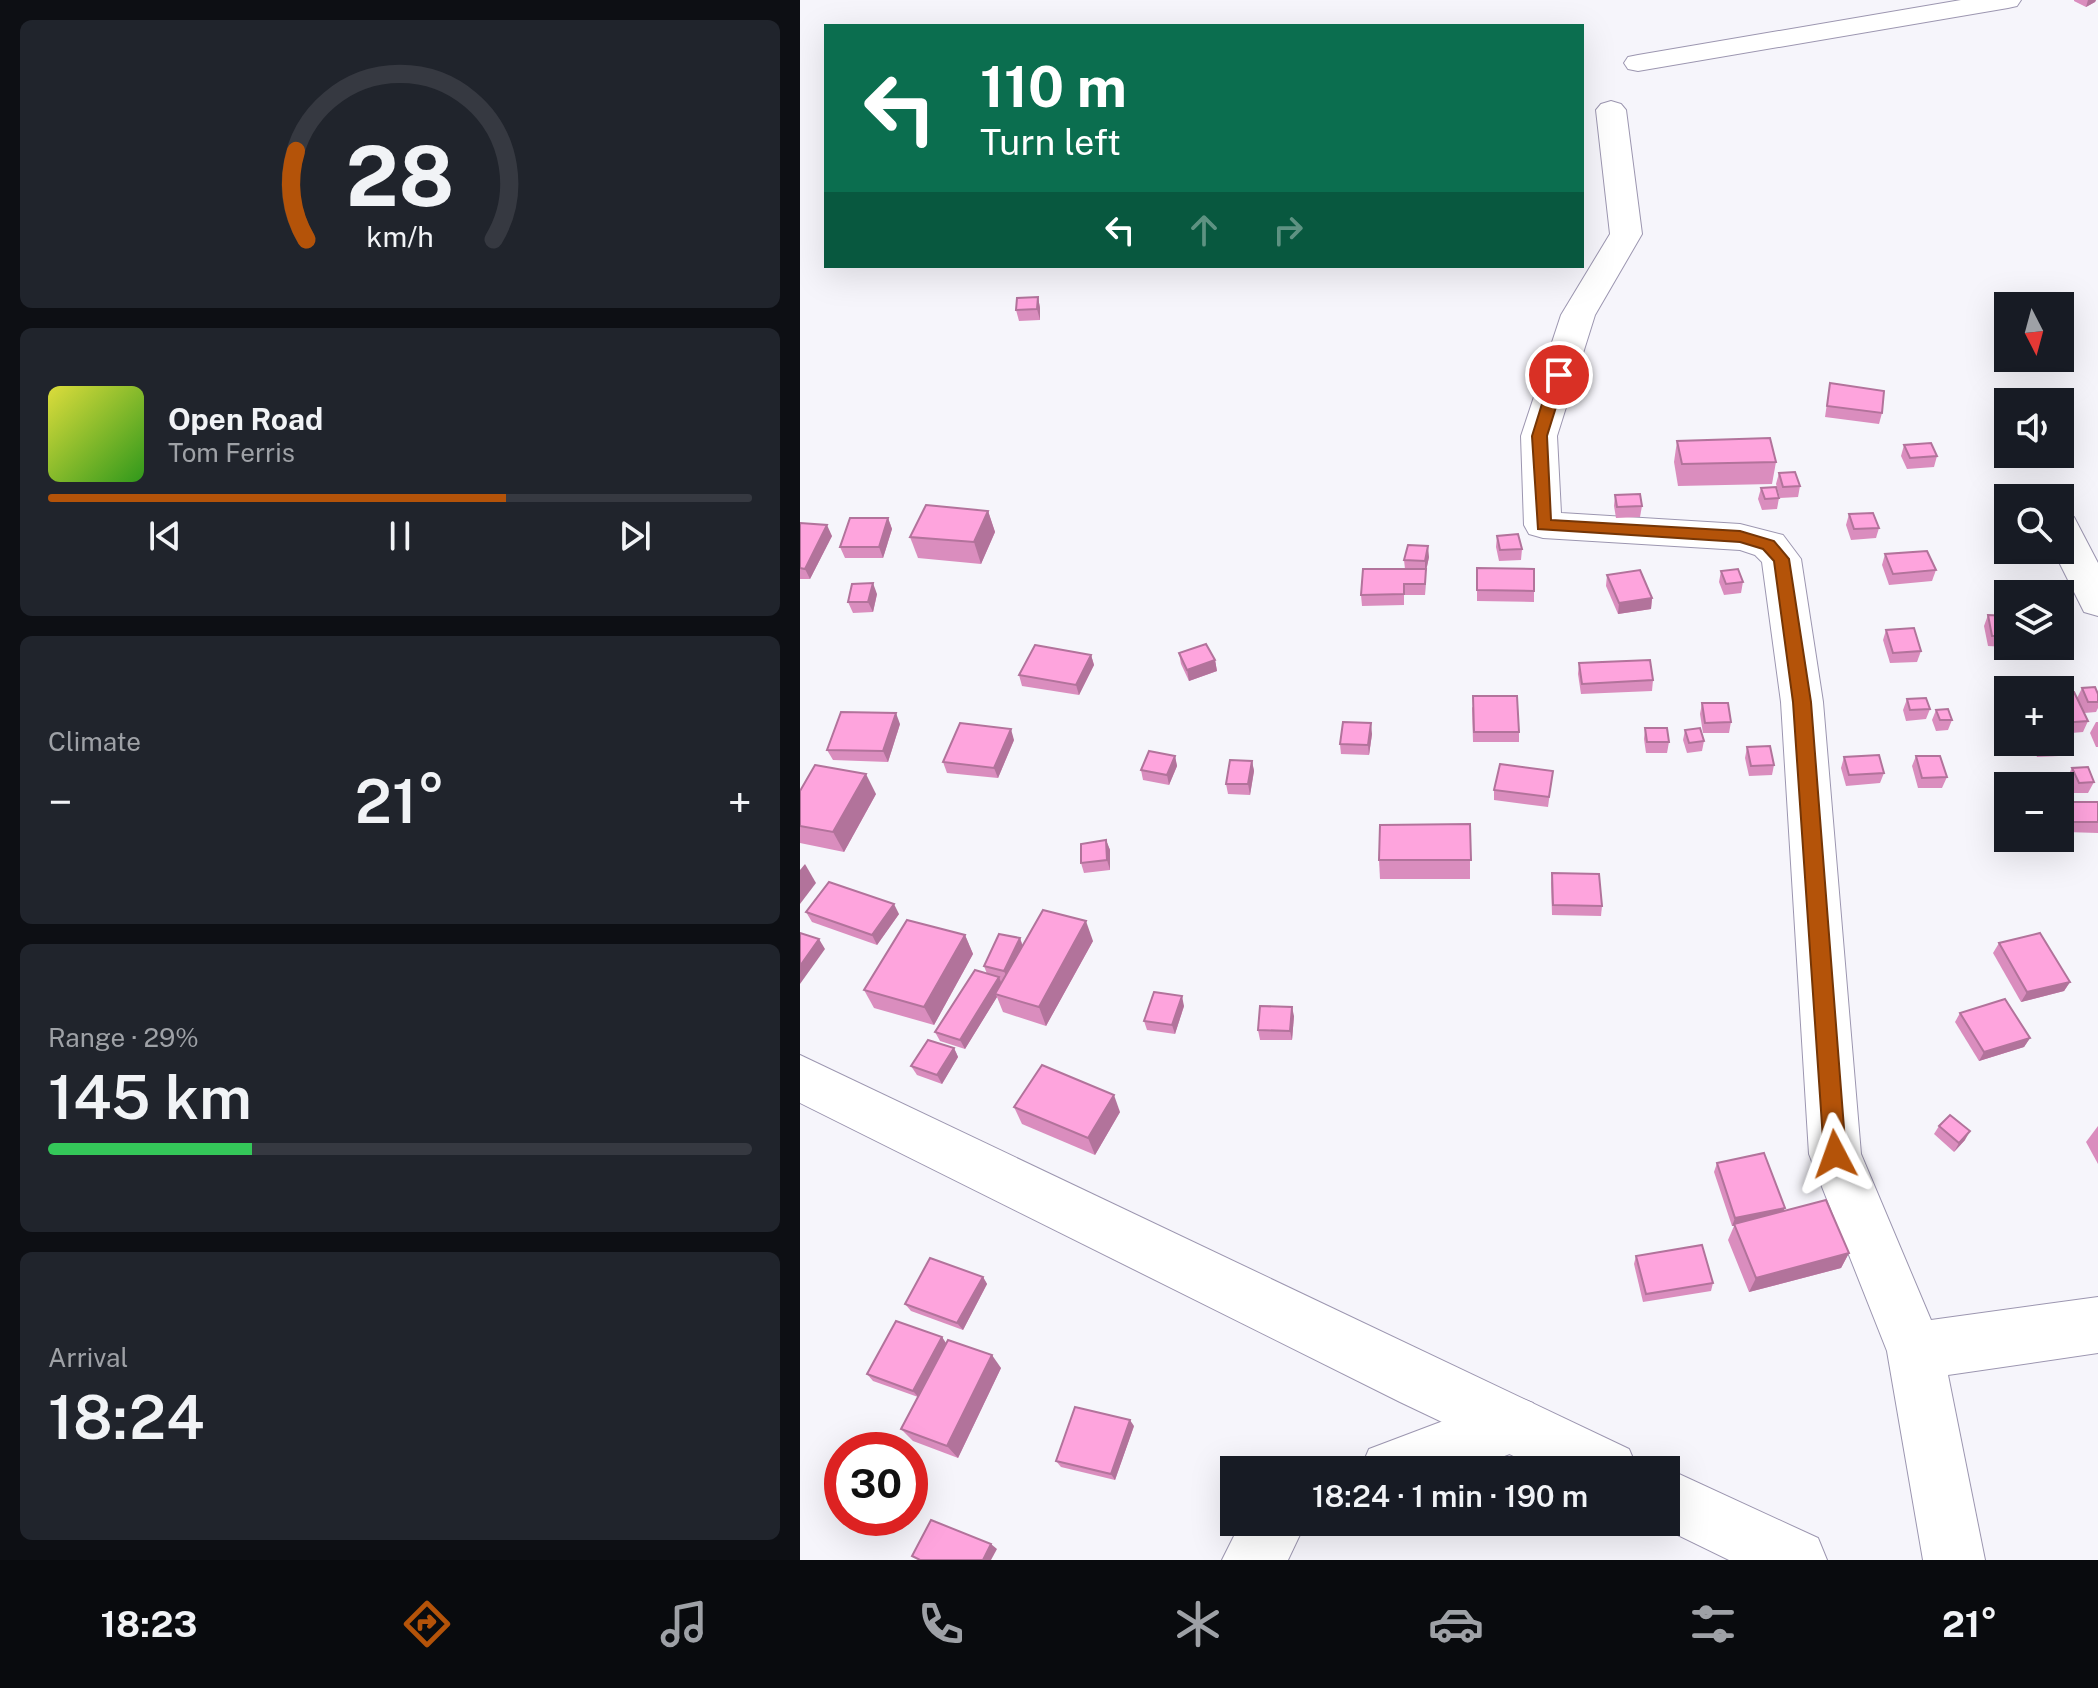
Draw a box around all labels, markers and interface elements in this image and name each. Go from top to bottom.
text: 110 m [980,54,1127,120]
icon: left [848,56,952,160]
text: Turn left [980,121,1121,163]
text: 28 [346,127,454,225]
icon: left [1098,208,1142,252]
icon: ahead [1182,208,1226,252]
icon: right [1266,208,1310,252]
text: km/h [366,220,434,253]
north arrow [1994,292,2074,372]
map controls [1994,292,2074,852]
pin [1525,341,1593,409]
icon: arrive [1537,353,1581,397]
button: sound [1994,388,2074,468]
text: Open Road [168,401,323,437]
text: Tom Ferris [168,437,295,468]
button: search [1994,484,2074,564]
icon: previous [143,514,187,558]
icon: pause [378,514,422,558]
icon: next [613,514,657,558]
button: layers [1994,580,2074,660]
button: + [1994,676,2074,756]
text: Climate [48,726,141,757]
text: 21° [355,766,445,837]
button: − [1994,772,2074,852]
text: − [48,776,72,828]
text: + [728,776,752,828]
text: Range · 29% [48,1022,199,1053]
text: 145 km [48,1062,252,1133]
position arrow [1793,1112,1877,1196]
text: Arrival [48,1342,128,1373]
text: 18:24 [48,1382,205,1453]
speed limit sign: 30 [824,1432,928,1536]
text: 18:24 · 1 min · 190 m [1312,1478,1588,1514]
icon: directions [399,1596,455,1652]
icon: music [656,1596,712,1652]
icon: phone [913,1596,969,1652]
icon: climate [1170,1596,1226,1652]
icon: car [1428,1596,1484,1652]
icon: filters [1685,1596,1741,1652]
text: 18:23 [101,1603,197,1645]
text: 21° [1942,1603,1997,1645]

